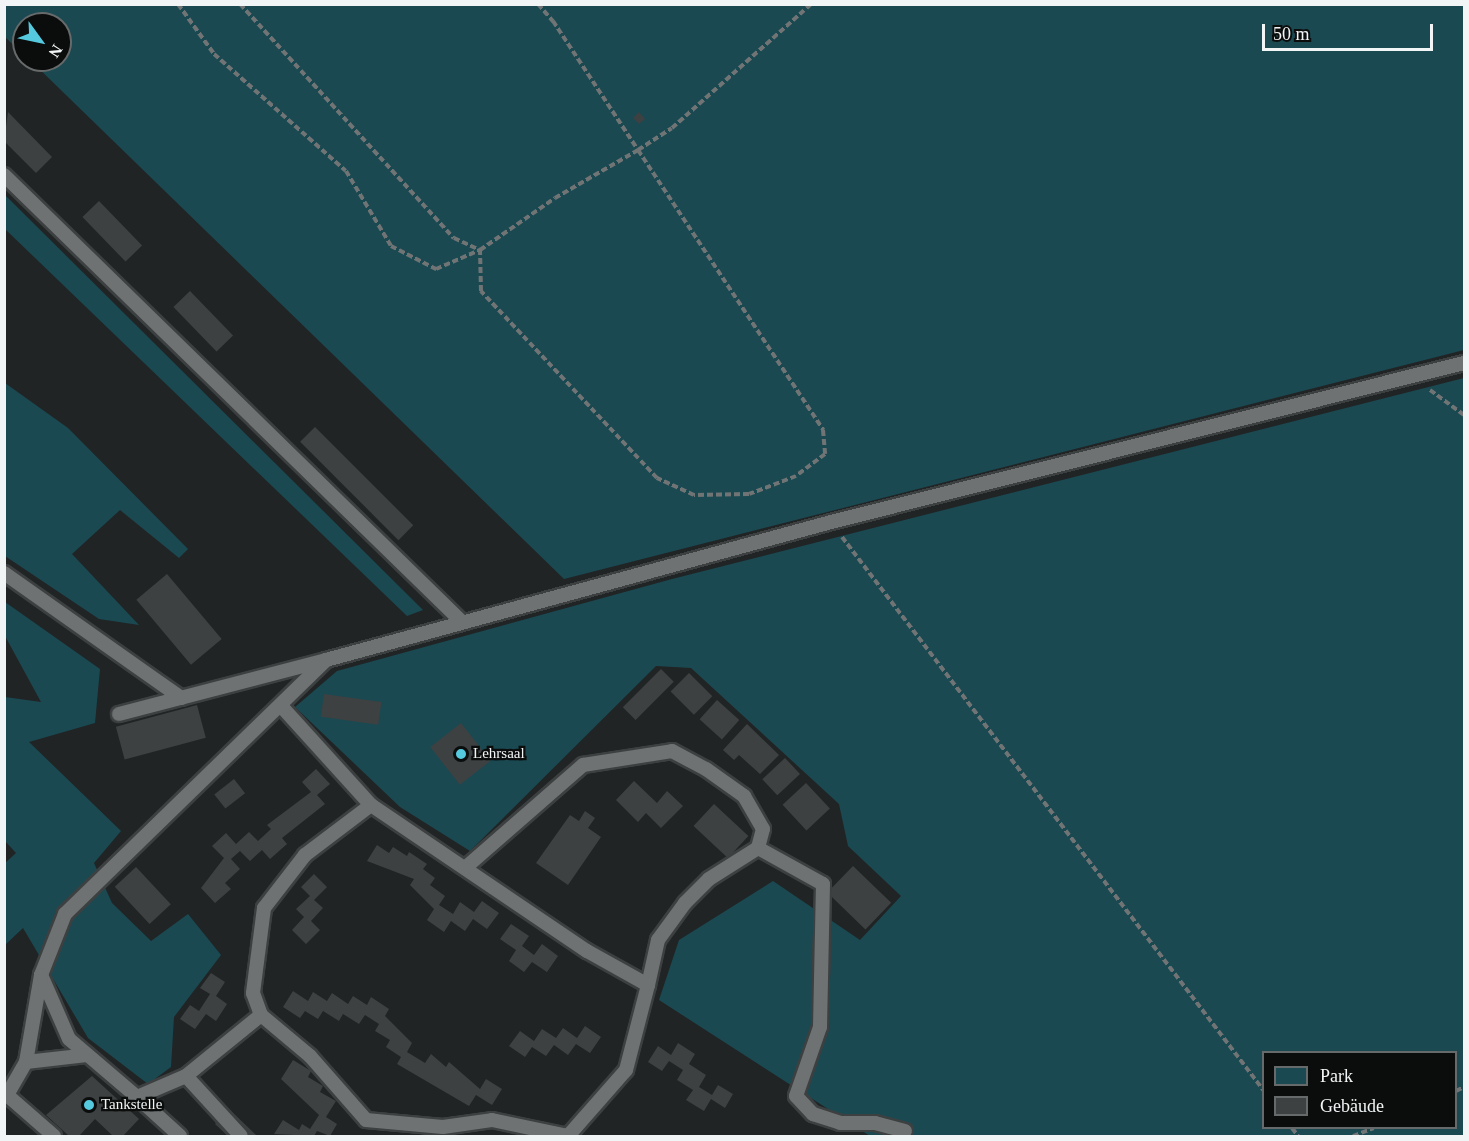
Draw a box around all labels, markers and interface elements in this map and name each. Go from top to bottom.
north arrow [12,12,72,72]
scale bar [1265,12,1436,50]
text: 50 m [1273,24,1310,44]
text: N [46,42,66,60]
place label: Lehrsaal [473,745,525,763]
marker: Lehrsaal [454,747,468,761]
legend [1262,1051,1457,1129]
text: Park [1320,1066,1353,1086]
place label: Tankstelle [101,1096,162,1114]
text: Gebäude [1320,1096,1384,1116]
marker: Tankstelle [82,1098,96,1112]

